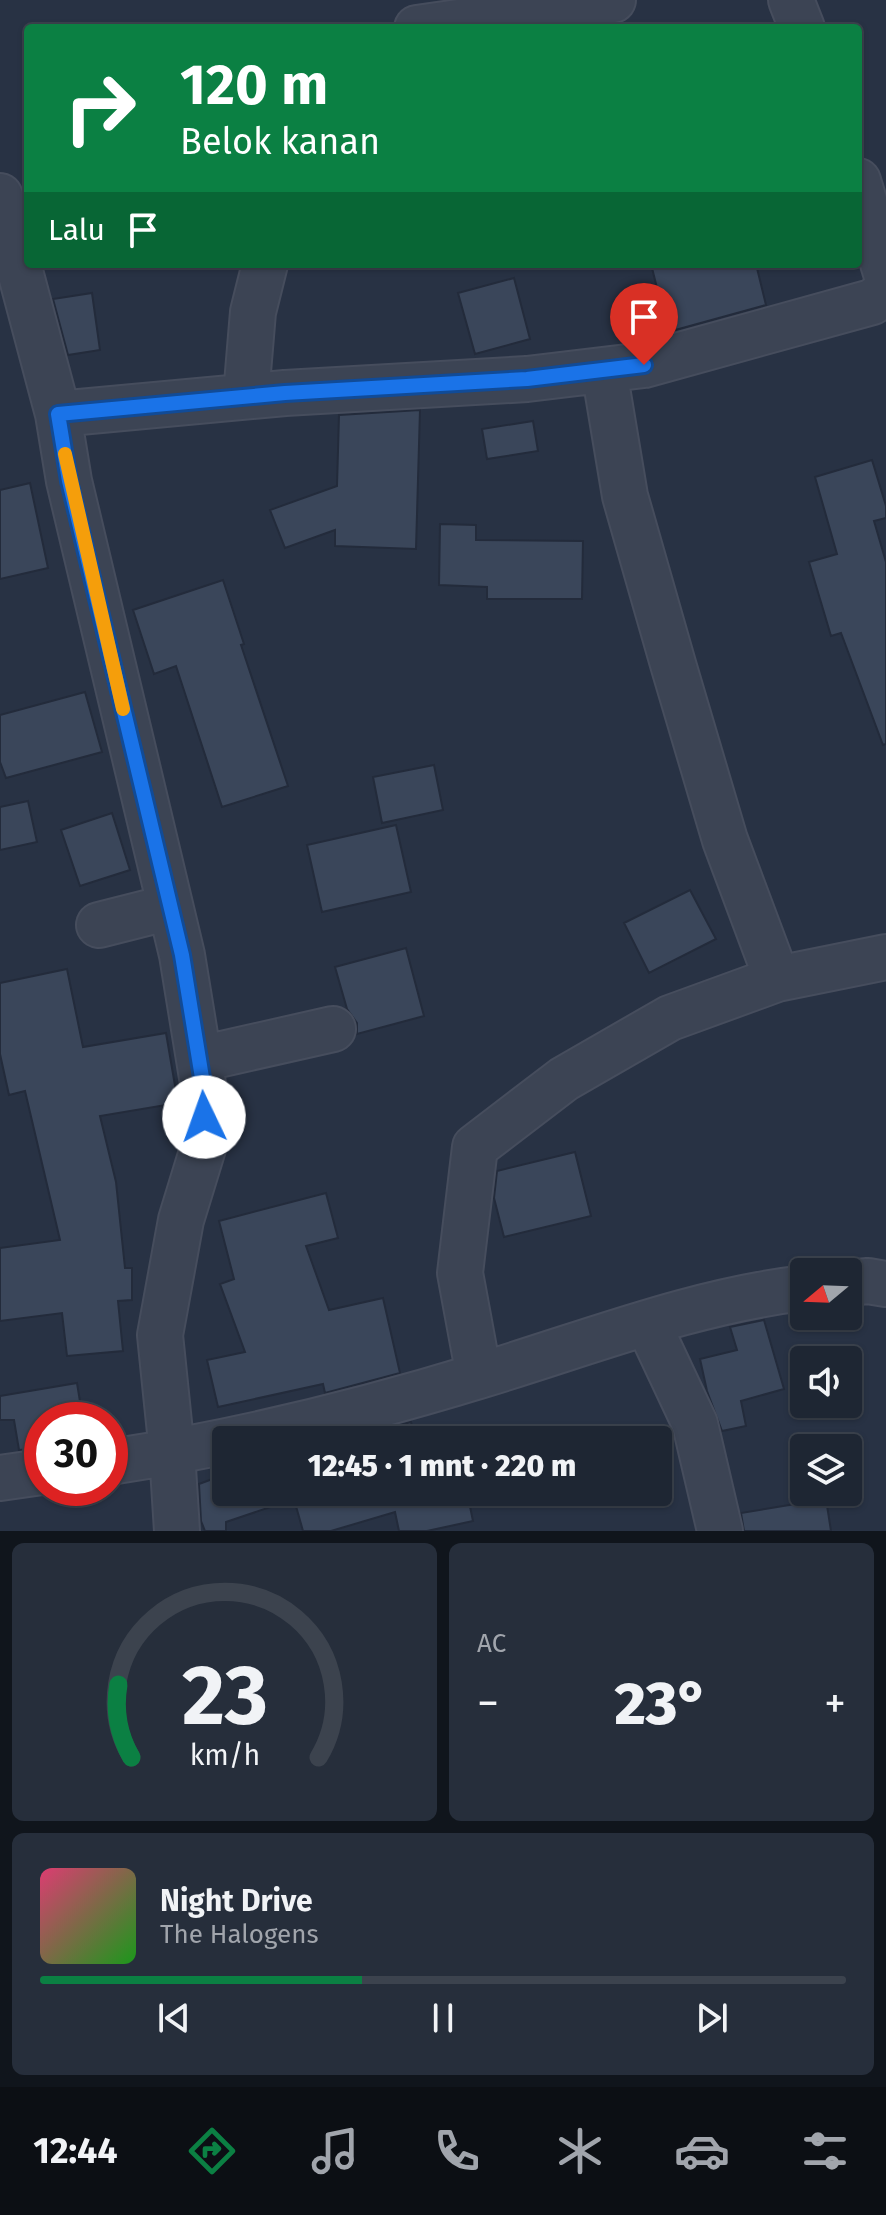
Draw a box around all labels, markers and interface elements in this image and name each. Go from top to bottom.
text: 120 m [180,52,328,119]
icon: right [48,56,152,160]
text: Belok kanan [180,120,380,164]
icon: arrive [121,208,165,252]
text: Lalu [48,212,105,248]
pin [610,283,678,365]
icon: arrive [622,295,666,339]
position arrow [162,1075,246,1159]
north arrow [790,1258,862,1330]
map controls [790,1258,862,1506]
button: sound [790,1346,862,1418]
speed limit sign: 30 [24,1402,128,1506]
button: layers [790,1434,862,1506]
text: 12:45 · 1 mnt · 220 m [308,1448,576,1484]
text: AC [477,1628,506,1659]
text: 23 [182,1646,267,1746]
text: 23° [615,1668,708,1740]
text: − [477,1677,499,1730]
text: + [824,1677,846,1730]
text: km/h [189,1738,260,1773]
text: Night Drive [160,1883,313,1919]
text: The Halogens [160,1919,319,1950]
icon: previous [152,1996,196,2040]
icon: pause [421,1996,465,2040]
icon: next [690,1996,734,2040]
icon: directions [184,2123,240,2179]
icon: music [307,2123,363,2179]
icon: phone [429,2123,485,2179]
icon: climate [552,2123,608,2179]
icon: car [674,2123,730,2179]
icon: filters [797,2123,853,2179]
text: 12:44 [33,2129,118,2173]

